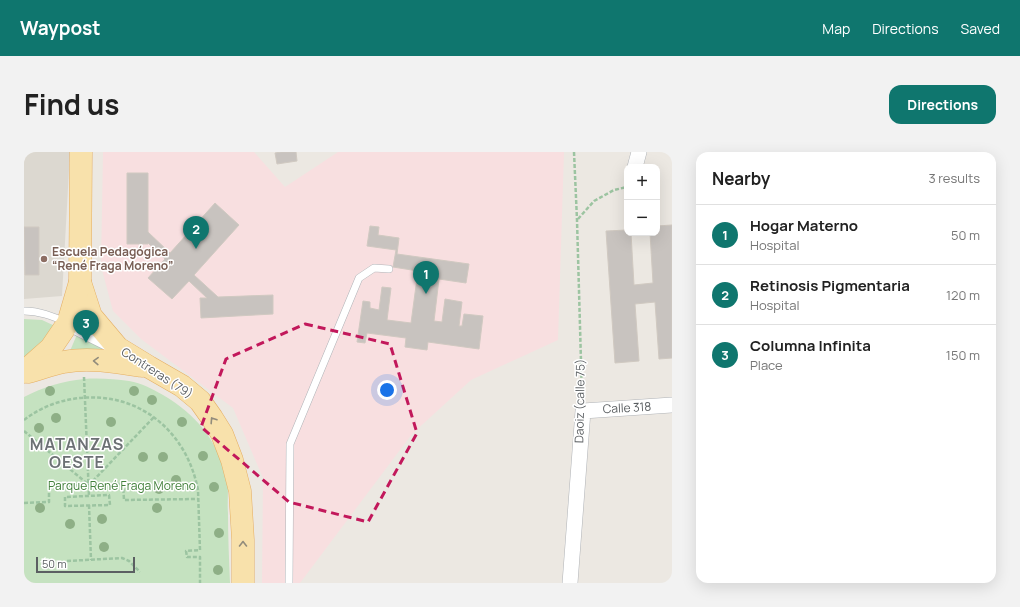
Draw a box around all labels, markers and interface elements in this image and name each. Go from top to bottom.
text: Waypost [20,15,100,41]
text: Map [822,19,850,38]
text: Directions [872,19,939,38]
text: Saved [961,19,1000,38]
text: Find us [24,85,119,123]
button: Directions [889,85,996,124]
map controls [624,164,660,236]
button: + [624,164,660,200]
text: Nearby [712,167,770,190]
text: 3 results [928,169,980,187]
button: − [624,200,660,236]
text: Hogar Materno [750,215,858,236]
pin: 2 [183,216,209,249]
text: 1 [722,226,728,244]
text: 50 m [951,226,980,244]
text: Hospital [750,236,800,254]
place label: Escuela Pedagógica “René Fraga Moreno” [52,243,173,274]
marker: Escuela Pedagógica “René Fraga Moreno” [39,254,49,264]
pin: 1 [413,261,439,294]
text: Retinosis Pigmentaria [750,275,910,296]
text: 2 [721,286,729,304]
text: 120 m [946,286,980,304]
text: Hospital [750,296,800,314]
pin: 3 [73,310,99,343]
text: Columna Infinita [750,335,871,356]
street label: Contreras (79) [118,343,196,402]
text: 3 [721,346,729,364]
text: 150 m [946,346,980,364]
text: Place [750,356,783,374]
one-way arrow [93,357,99,365]
street label: Daoiz (calle 75) [570,359,589,443]
your location [377,380,397,400]
street label: Calle 318 [602,398,652,417]
one-way arrow [211,417,218,424]
district label: MATANZAS OESTE [30,433,124,473]
park label: Parque René Fraga Moreno [48,477,196,494]
one-way arrow [239,541,247,547]
scale bar [36,555,135,574]
text: 50 m [42,556,67,571]

